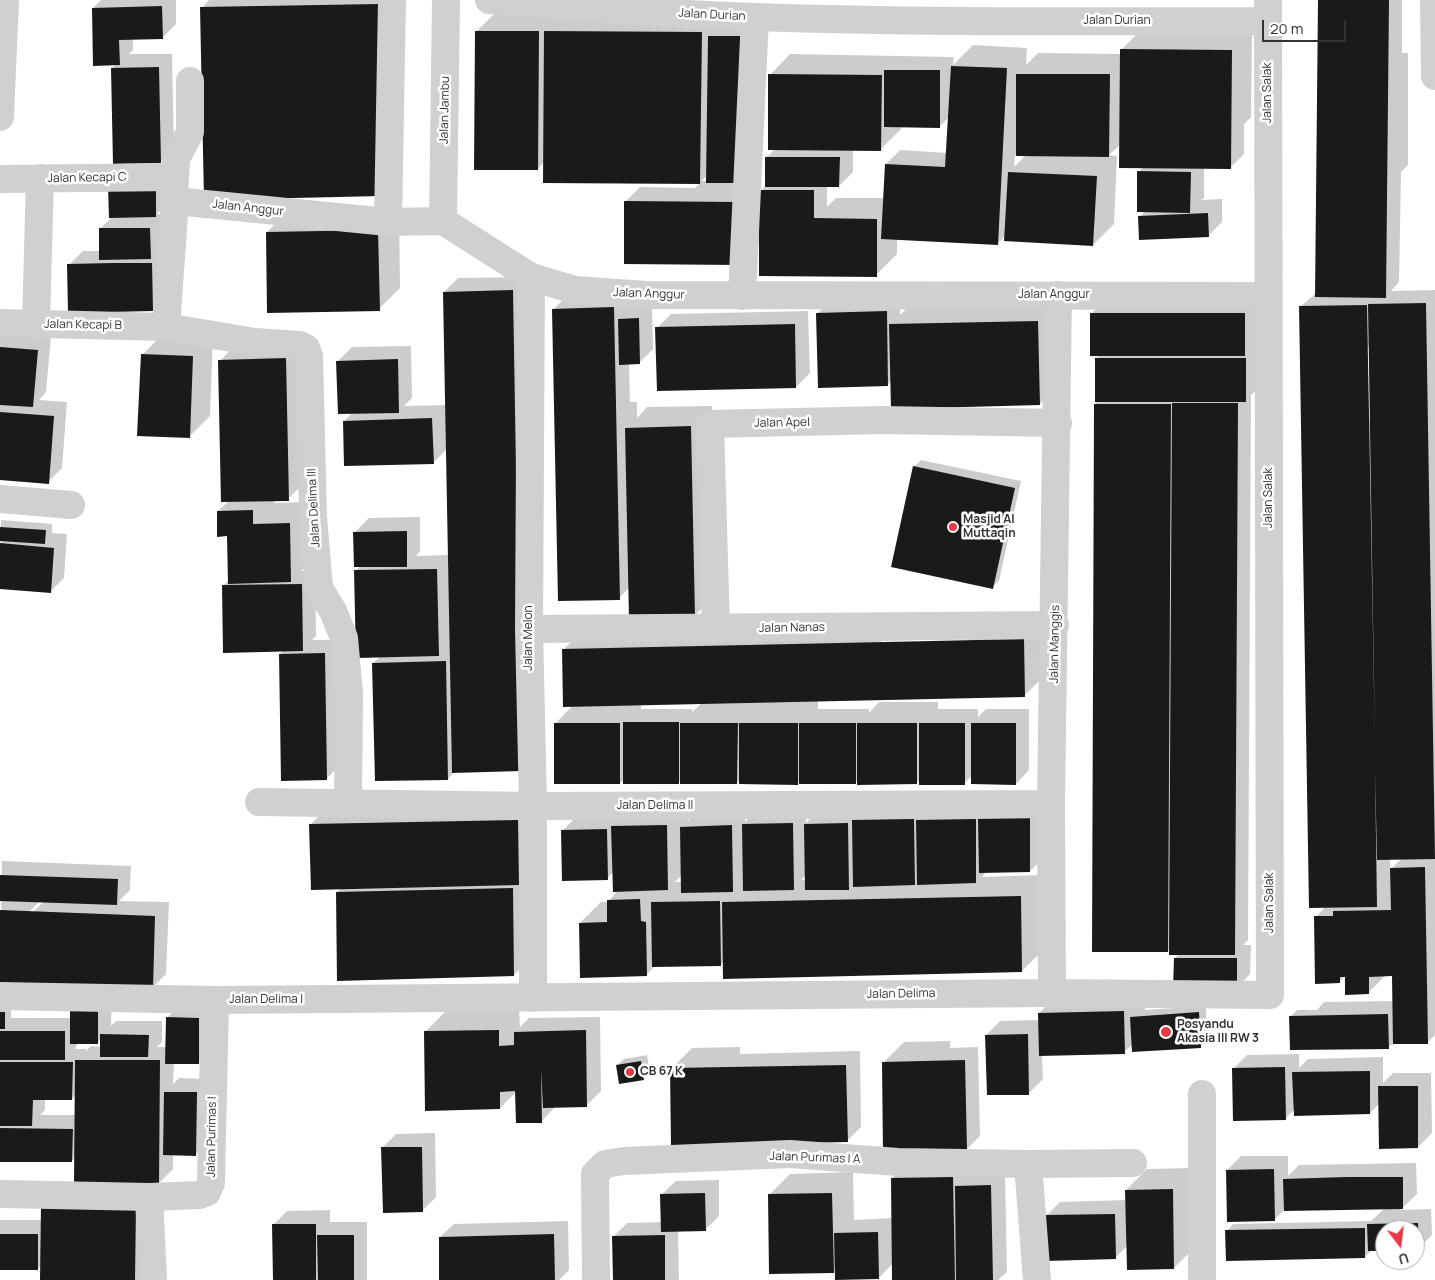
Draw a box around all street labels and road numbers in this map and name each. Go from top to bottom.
street label: Jalan Durian [678,6,746,24]
street label: Jalan Durian [1083,14,1151,28]
street label: Jalan Salak [1261,63,1275,123]
street label: Jalan Jambu [437,76,453,144]
street label: Jalan Kecapi C [47,170,127,186]
street label: Jalan Anggur [212,197,284,219]
street label: Jalan Anggur [613,286,685,302]
street label: Jalan Anggur [1018,288,1090,302]
street label: Jalan Kecapi B [44,317,122,333]
street label: Jalan Apel [754,415,810,431]
street label: Jalan Delima III [305,468,323,548]
street label: Jalan Salak [1262,468,1276,528]
street label: Jalan Melon [522,605,536,671]
street label: Jalan Manggis [1047,605,1063,683]
street label: Jalan Nanas [759,620,825,636]
street label: Jalan Delima II [617,799,693,813]
street label: Jalan Salak [1263,873,1277,933]
street label: Jalan Delima [867,986,935,1002]
street label: Jalan Delima I [229,993,303,1007]
street label: Jalan Purimas I [204,1096,220,1178]
street label: Jalan Purimas I A [769,1149,861,1167]

